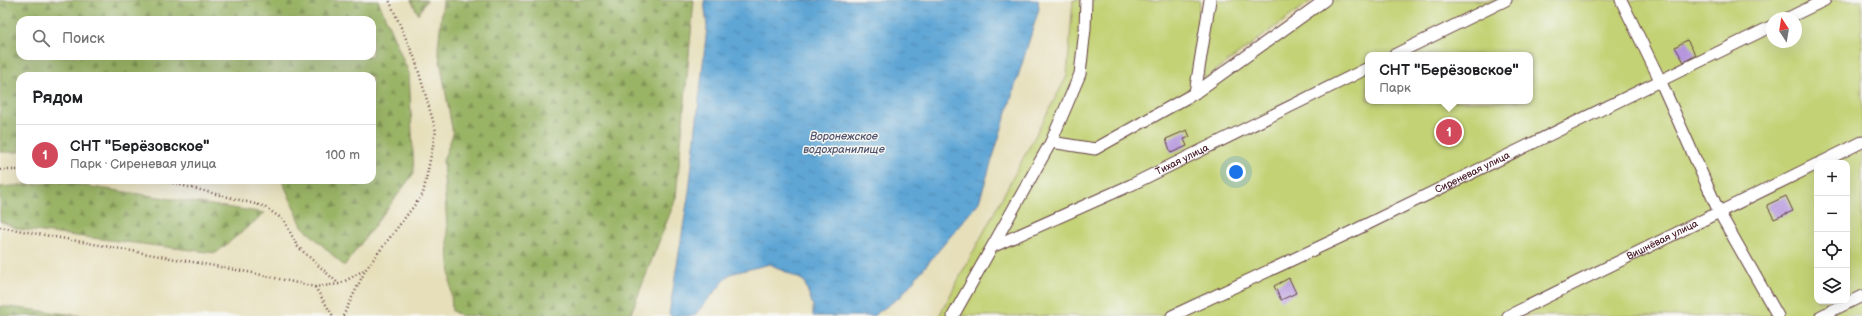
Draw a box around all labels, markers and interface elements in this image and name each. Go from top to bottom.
north arrow [1766,12,1802,48]
search box [16,16,376,60]
icon: search [30,27,52,49]
text: Поиск [62,29,105,48]
popup [1365,52,1533,104]
text: СНТ "Берёзовское" [1379,61,1519,80]
text: Парк [1379,80,1411,96]
text: Рядом [32,88,83,108]
pin: 1 [1436,117,1462,147]
water label: Воронежское водохранилище [803,130,886,156]
text: СНТ "Берёзовское" [70,137,210,156]
street label: Тихая улица [1154,142,1211,178]
text: 1 [42,147,48,163]
text: 100 m [325,147,360,163]
street label: Сиреневая улица [1433,149,1512,196]
text: Парк · Сиреневая улица [70,156,217,172]
map controls [1814,160,1850,304]
button: + [1814,160,1850,196]
your location [1226,162,1246,182]
button: − [1814,196,1850,232]
street label: Вишнёвая улица [1625,217,1700,263]
button: locate [1814,232,1850,268]
button: layers [1814,268,1850,304]

